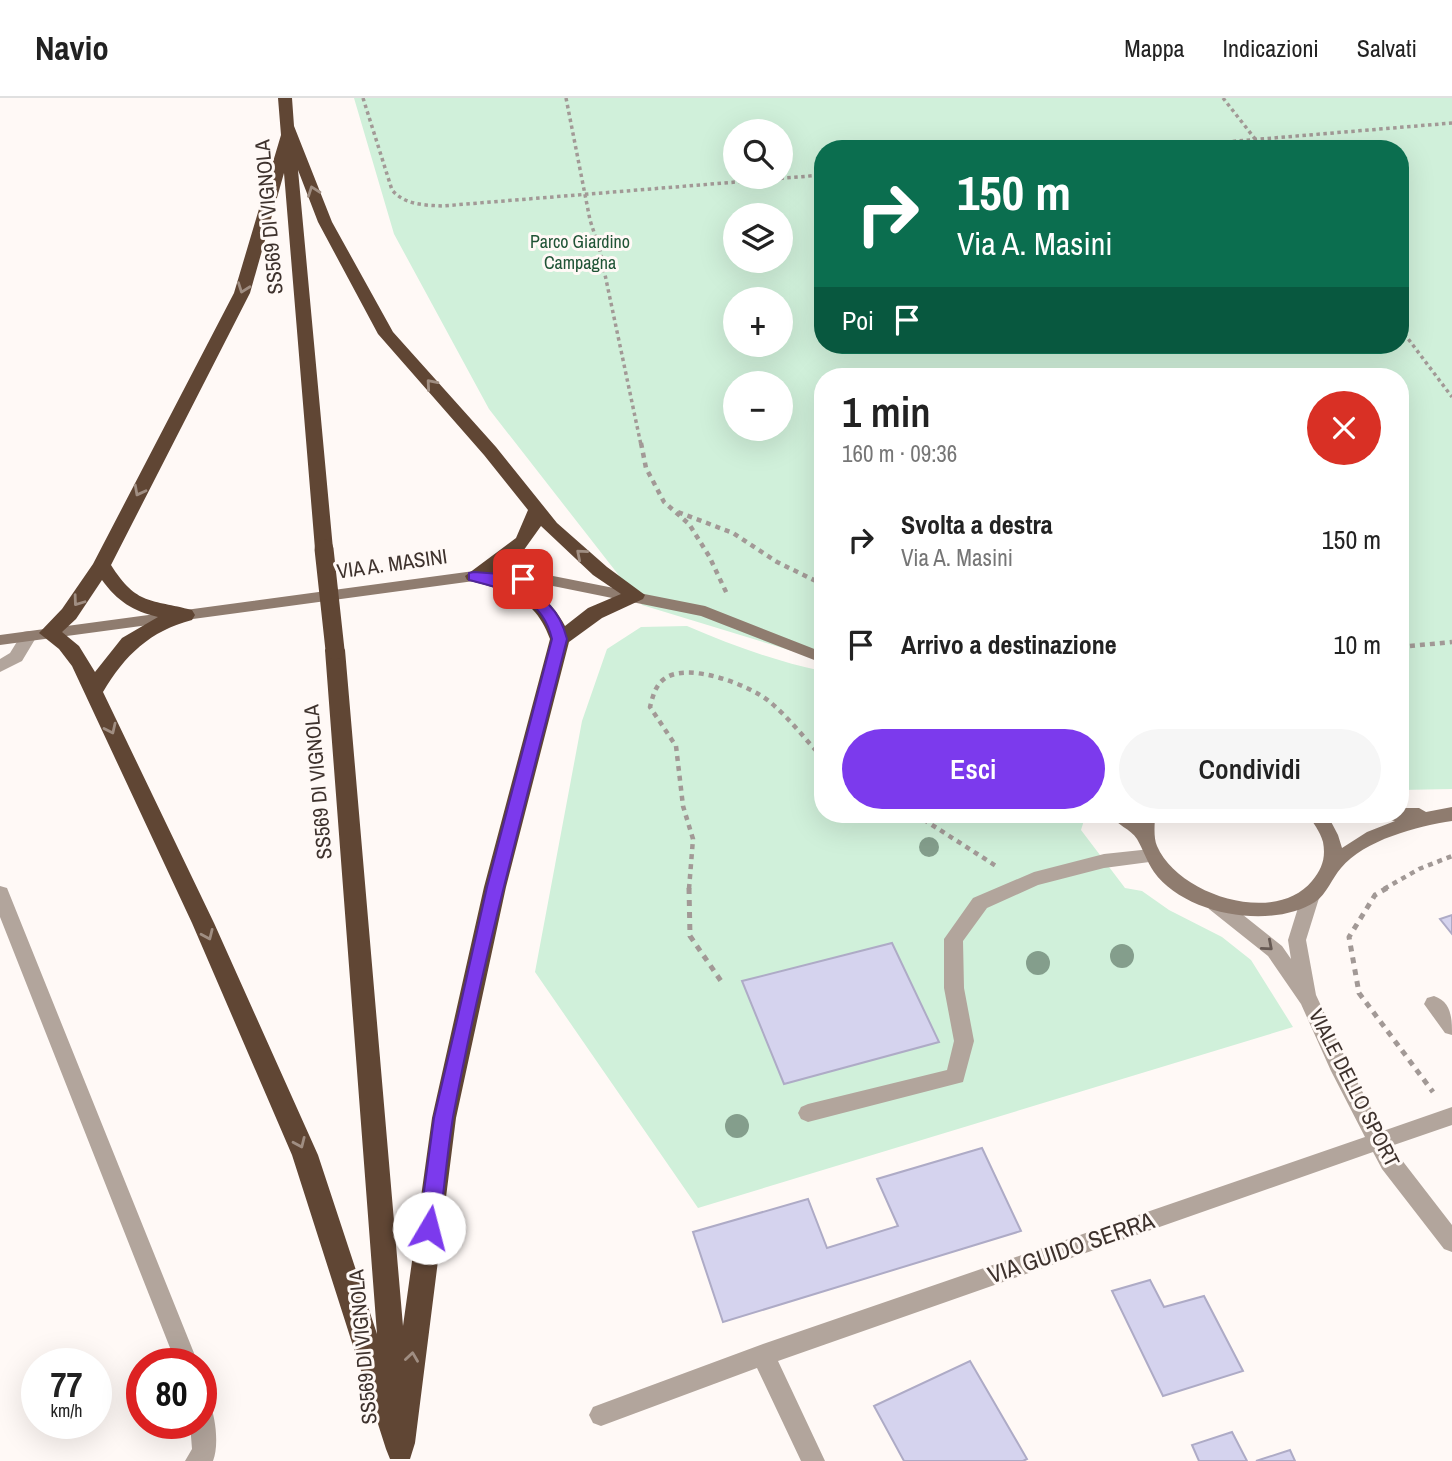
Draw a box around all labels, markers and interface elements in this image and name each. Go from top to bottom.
text: Navio [35,26,109,70]
text: Mappa [1124,32,1185,64]
text: Indicazioni [1223,32,1319,64]
text: Salvati [1357,32,1417,64]
map controls [723,119,793,441]
button: search [723,119,793,189]
street label: SS569 DI VIGNOLA [247,138,290,296]
text: 150 m [957,159,1071,225]
icon: right [842,168,933,259]
one-way arrow [307,186,321,198]
button: layers [723,203,793,273]
text: Via A. Masini [957,222,1113,265]
park label: Parco Giardino Campagna [530,229,630,275]
one-way arrow [237,282,251,294]
button: + [723,287,793,357]
icon: arrive [888,301,926,339]
text: Poi [842,303,874,338]
button: − [723,371,793,441]
one-way arrow [427,379,439,392]
text: 1 min [842,384,931,440]
button: close [1307,391,1381,465]
text: 160 m · 09:36 [842,438,957,469]
one-way arrow [134,483,148,496]
text: Svolta a destra [901,507,1053,542]
icon: right [842,521,880,559]
text: 150 m [1322,522,1381,557]
street label: VIA A. MASINI [335,541,449,586]
text: Via A. Masini [901,542,1013,573]
pin [493,549,553,609]
one-way arrow [576,550,589,563]
icon: arrive [504,560,542,598]
one-way arrow [74,593,87,606]
icon: arrive [842,626,880,664]
text: Arrivo a destinazione [901,627,1117,662]
text: 10 m [1334,627,1381,662]
street label: SS569 DI VIGNOLA [296,703,339,861]
one-way arrow [102,722,116,734]
button: Esci [842,729,1105,809]
button: Condividi [1119,729,1381,809]
one-way arrow [200,927,214,940]
one-way arrow [1260,938,1273,950]
street label: VIALE DELLO SPORT [1302,1004,1407,1172]
one-way arrow [292,1136,306,1148]
position arrow [392,1191,466,1265]
street label: VIA GUIDO SERRA [983,1203,1159,1290]
street label: SS569 DI VIGNOLA [341,1268,384,1426]
speed limit sign: 80 [126,1348,217,1439]
one-way arrow [404,1351,419,1363]
text: 77 [51,1361,82,1408]
text: km/h [51,1398,83,1423]

